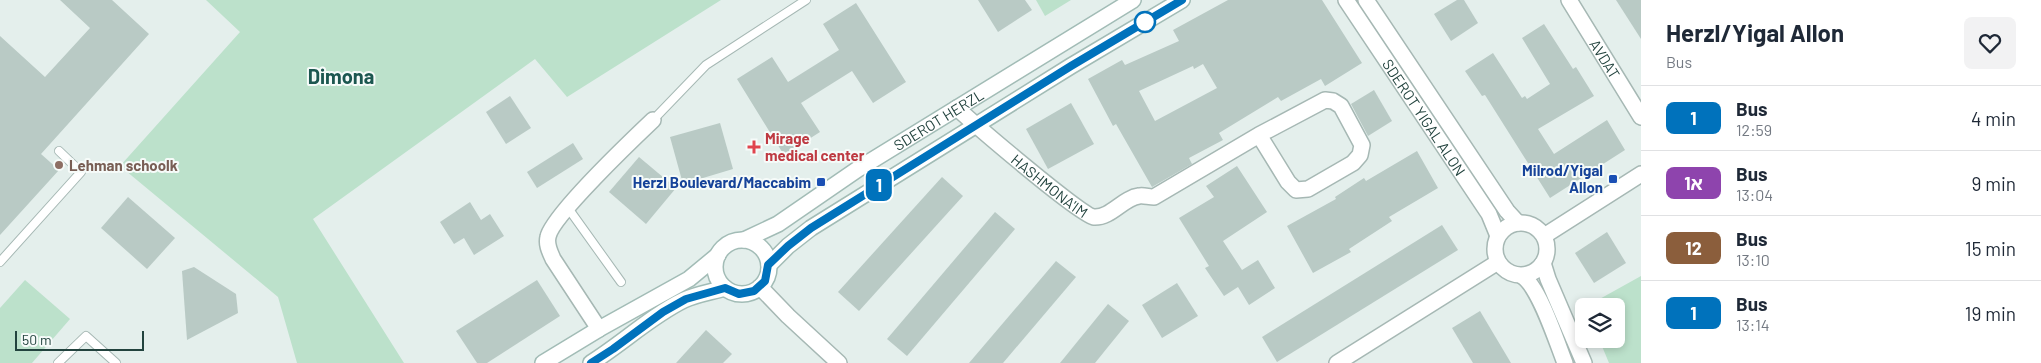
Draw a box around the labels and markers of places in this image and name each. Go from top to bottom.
unlabelled marker [1134,11,1156,33]
place label: Mirage medical center [765,129,865,164]
marker: Mirage medical center [747,140,761,154]
place label: Lehman schoolk [69,156,178,174]
marker: Lehman schoolk [53,159,65,171]
place label: Milrod/Yigal Allon [1522,161,1603,196]
place label: Herzl Boulevard/Maccabim [633,173,811,191]
marker: Milrod/Yigal Allon [1607,173,1619,185]
marker: Herzl Boulevard/Maccabim [815,176,827,188]

